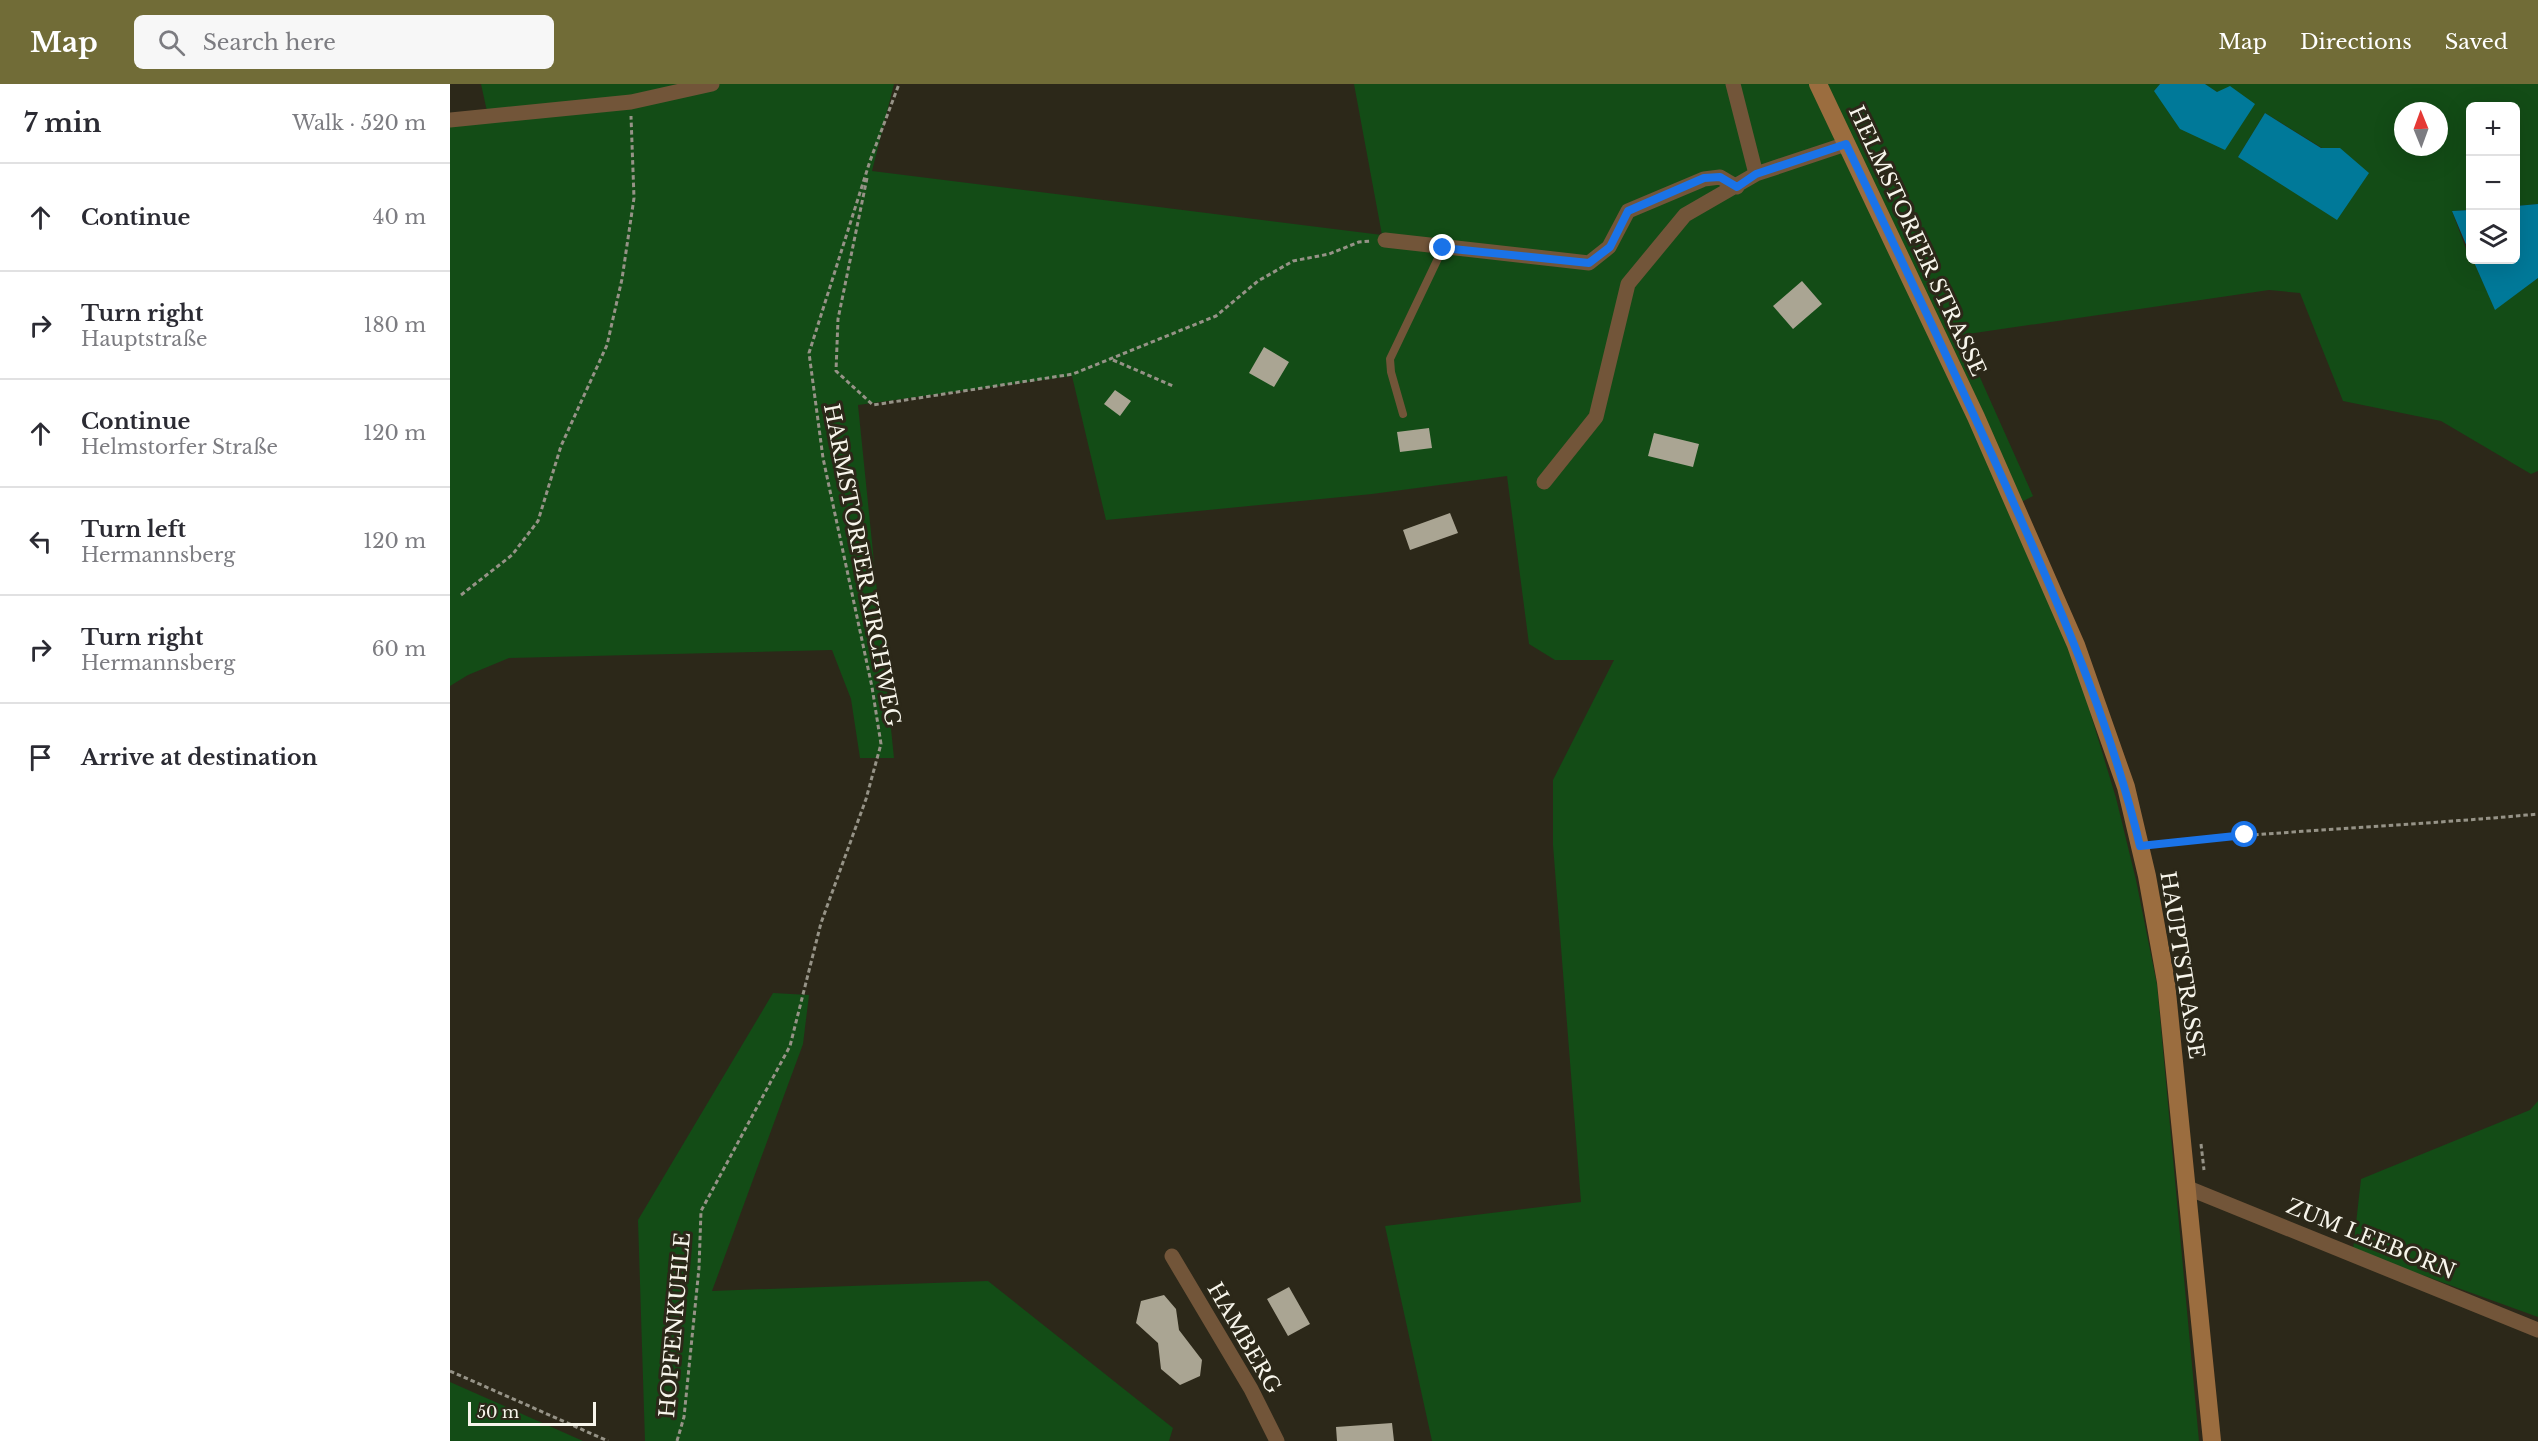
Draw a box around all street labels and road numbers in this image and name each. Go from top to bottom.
street label: HELMSTORFER STRASSE [1843,102,1991,380]
street label: HARMSTORFER KIRCHWEG [818,401,906,729]
street label: HAUPTSTRASSE [2154,869,2210,1061]
street label: ZUM LEEBORN [2283,1193,2459,1285]
street label: HOPFENKUHLE [654,1231,696,1419]
street label: HAMBERG [1202,1278,1286,1398]

